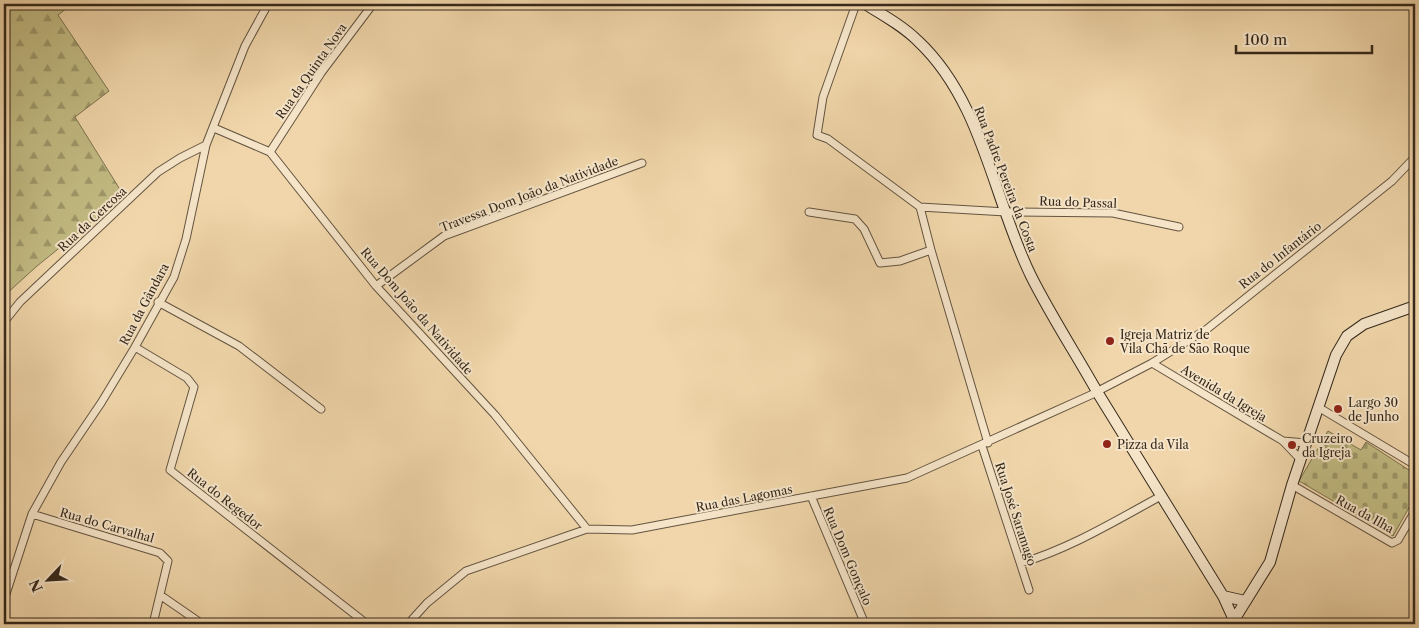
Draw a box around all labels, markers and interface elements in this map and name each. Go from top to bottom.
street label: Rua da Quinta Nova [272,20,350,122]
scale bar [1236,22,1373,54]
text: 100 m [1244,30,1287,49]
street label: Rua Padre Pereira da Costa [971,104,1041,255]
street label: Travessa Dom João da Natividade [438,153,621,235]
street label: Rua da Cercosa [55,183,130,255]
street label: Rua do Passal [1039,193,1118,211]
street label: Rua do Infantário [1236,218,1324,292]
street label: Rua Dom João da Natividade [358,244,476,378]
street label: Rua da Gândara [116,260,172,348]
place label: Igreja Matriz de Vila Chã de São Roque [1119,327,1250,356]
marker: Igreja Matriz de Vila Chã de São Roque [1104,335,1116,347]
street label: Avenida da Igreja [1177,361,1270,425]
place label: Largo 30 de Junho [1348,395,1399,424]
marker: Largo 30 de Junho [1332,403,1344,415]
place label: Cruzeiro da Igreja [1302,431,1353,460]
place label: Pizza da Vila [1117,437,1189,452]
marker: Pizza da Vila [1101,438,1113,450]
marker: Cruzeiro da Igreja [1286,439,1298,451]
street label: Rua José Saramago [992,460,1040,568]
street label: Rua do Regedor [184,465,266,533]
street label: Rua das Lagomas [694,481,794,515]
street label: Rua da Ilha [1333,492,1397,536]
street label: Rua do Carvalhal [58,504,156,546]
street label: Rua Dom Gonçalo [821,505,875,607]
north arrow [22,556,72,606]
text: N [25,576,47,595]

